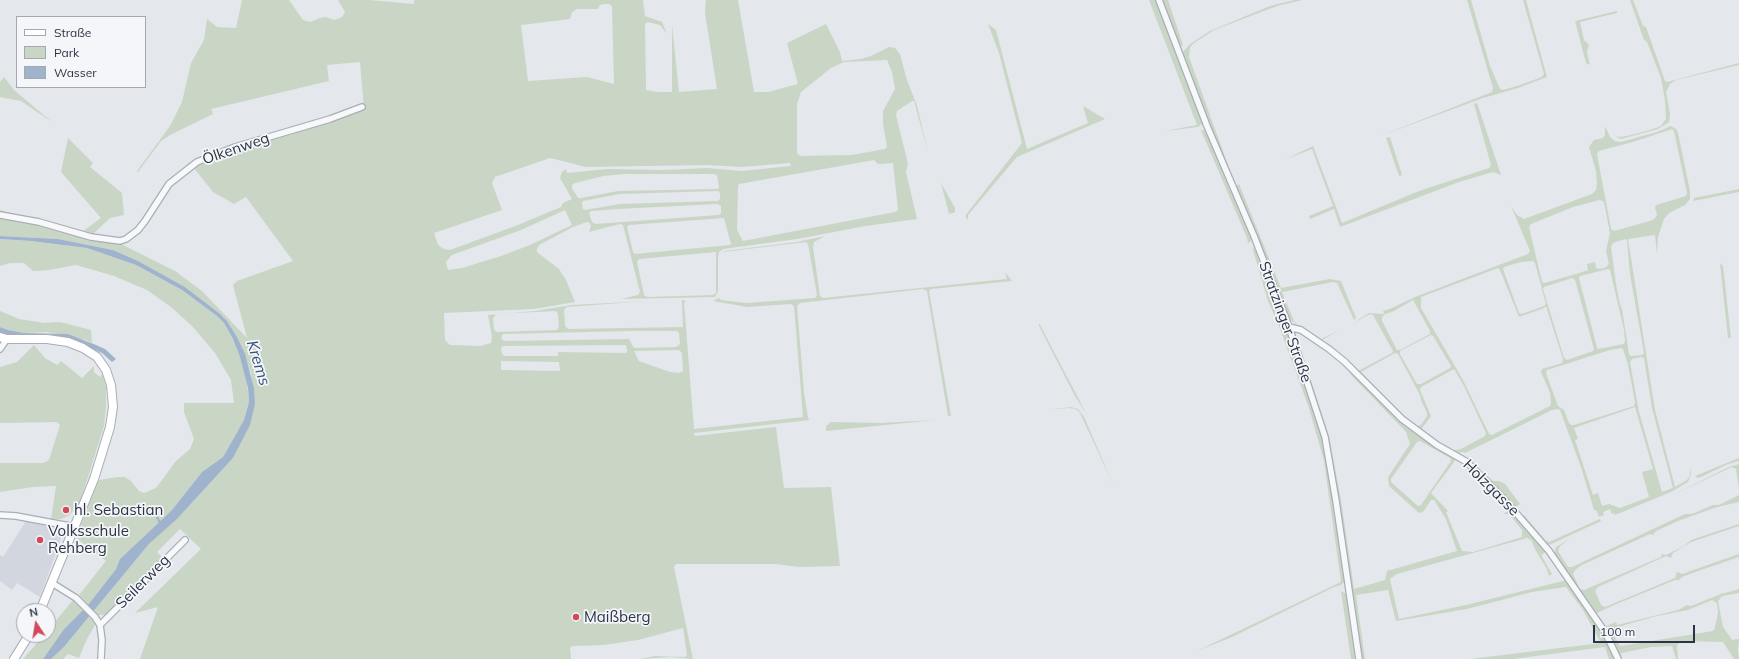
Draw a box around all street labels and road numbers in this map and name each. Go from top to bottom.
street label: Ölkenweg [200,129,272,169]
street label: Stratzinger Straße [1255,259,1315,385]
street label: Holzgasse [1459,456,1523,520]
street label: Seilerweg [112,551,174,613]

